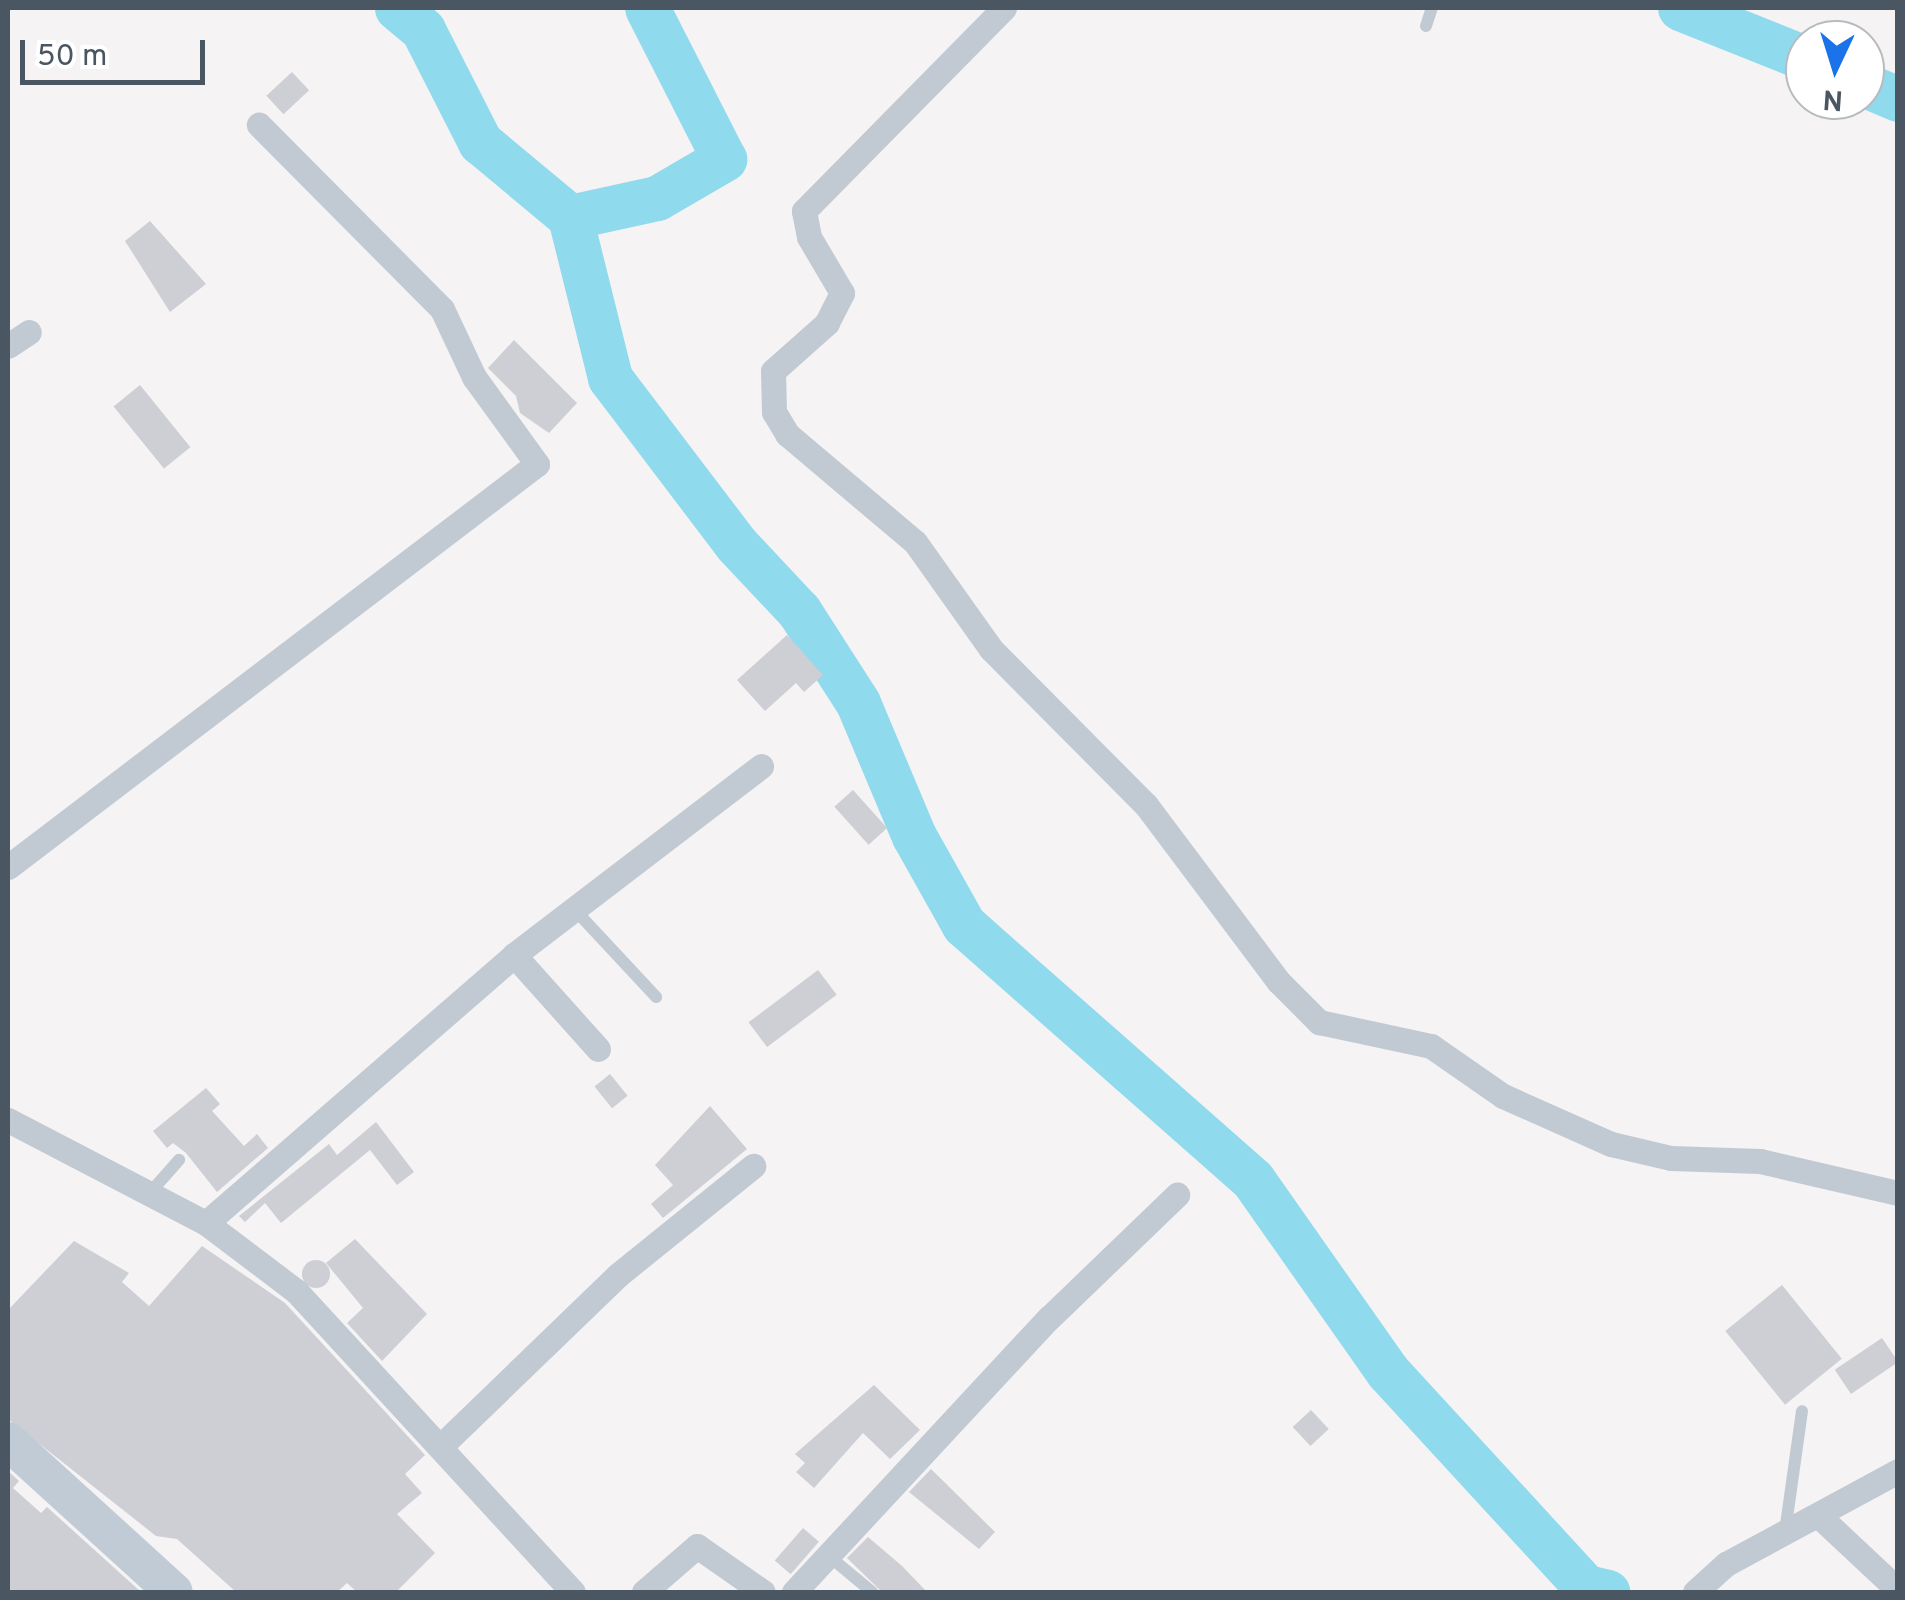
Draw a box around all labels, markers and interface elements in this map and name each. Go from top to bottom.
scale bar [25,20,210,82]
north arrow [1785,20,1885,120]
text: 50 m [37,39,107,76]
text: N [1822,79,1844,117]

